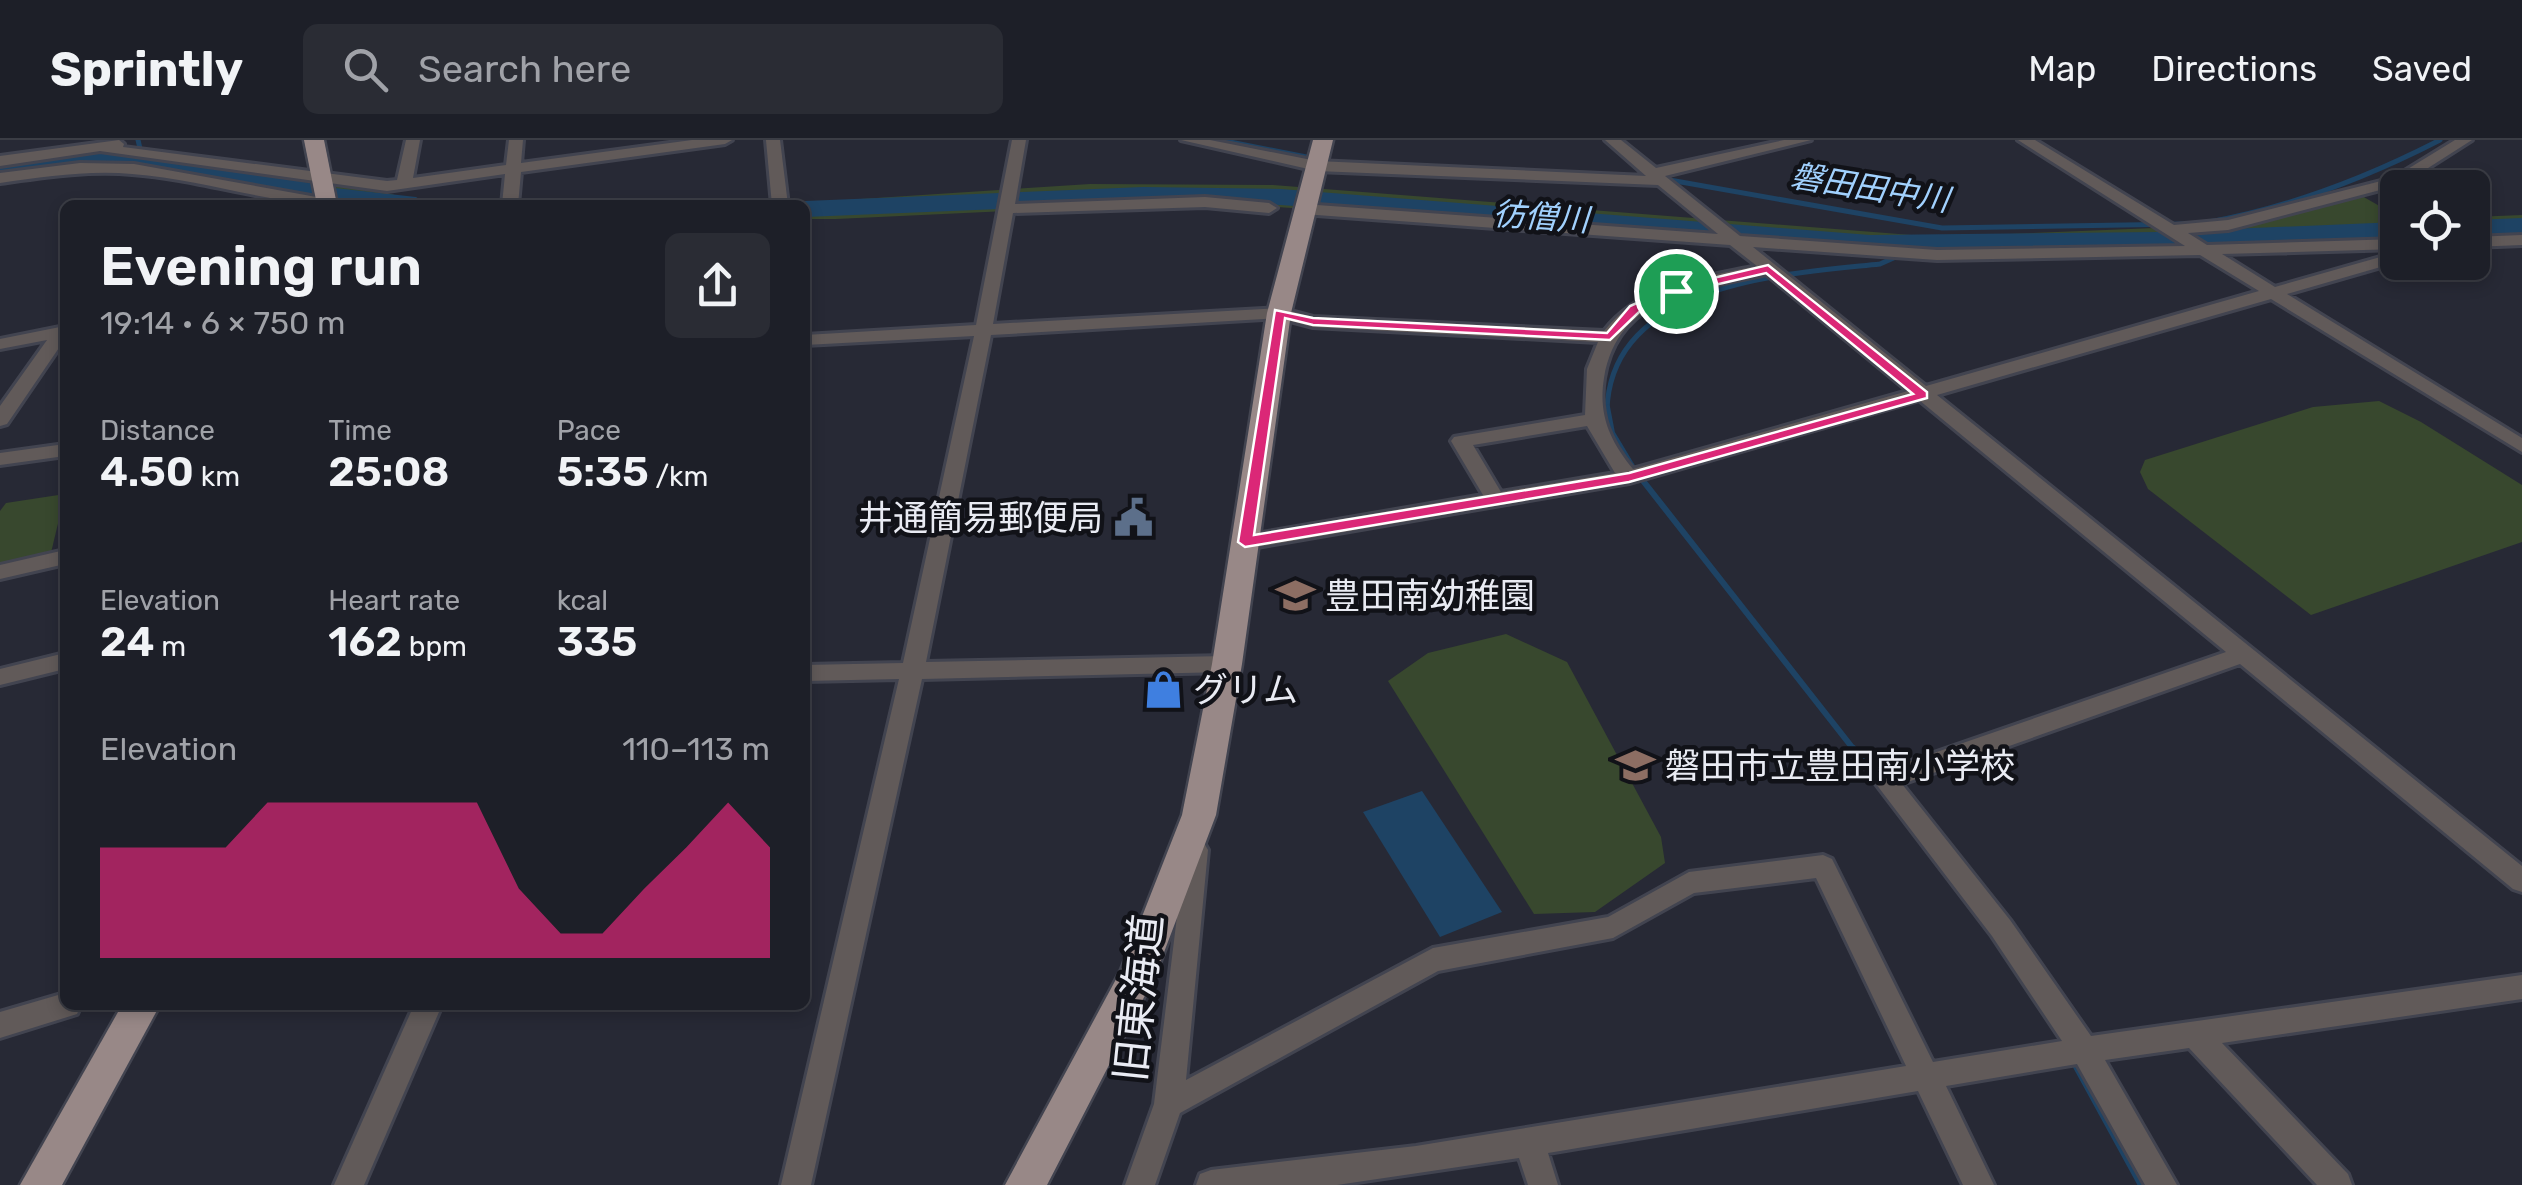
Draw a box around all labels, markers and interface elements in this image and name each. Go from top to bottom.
search box [303,24,1003,114]
text: Sprintly [50,41,243,98]
icon: search [338,42,393,97]
text: Search here [418,46,631,92]
text: Map [2028,48,2096,90]
text: Directions [2151,48,2317,90]
text: Saved [2372,48,2472,90]
water label: 磐田田中川 [1788,157,1955,220]
map controls [2380,170,2490,280]
button: locate [2380,170,2490,280]
water label: 彷僧川 [1492,195,1593,240]
button: share [665,233,770,338]
text: Evening run [100,234,422,299]
pin [1634,249,1719,334]
icon: arrive [1649,264,1704,319]
text: 19:14 · 6 × 750 m [100,304,346,342]
text: Distance [100,414,215,447]
text: Time [328,414,392,447]
text: Pace [557,414,621,447]
text: 4.50 [100,447,194,497]
text: 25:08 [328,447,449,497]
text: 5:35 [557,447,649,497]
text: km [194,460,240,493]
text: /km [649,460,708,493]
place label: 井通簡易郵便局 [858,497,1103,539]
public building icon: 井通簡易郵便局 [1112,497,1154,539]
school or university icon: 豊田南幼稚園 [1274,575,1316,617]
place label: 豊田南幼稚園 [1325,575,1535,617]
text: Elevation [100,584,220,617]
text: Heart rate [328,584,460,617]
text: kcal [557,584,608,617]
text: 24 [100,617,154,667]
text: 162 [328,617,402,667]
text: 335 [557,617,637,667]
text: m [154,630,186,663]
text: bpm [402,630,467,663]
shop icon: グリム [1142,669,1184,711]
place label: グリム [1193,669,1298,711]
text: Elevation [100,730,237,768]
text: 110–113 m [622,730,770,768]
school or university icon: 磐田市立豊田南小学校 [1614,745,1656,787]
place label: 磐田市立豊田南小学校 [1665,745,2015,787]
street label: 旧東海道 [1105,912,1173,1084]

